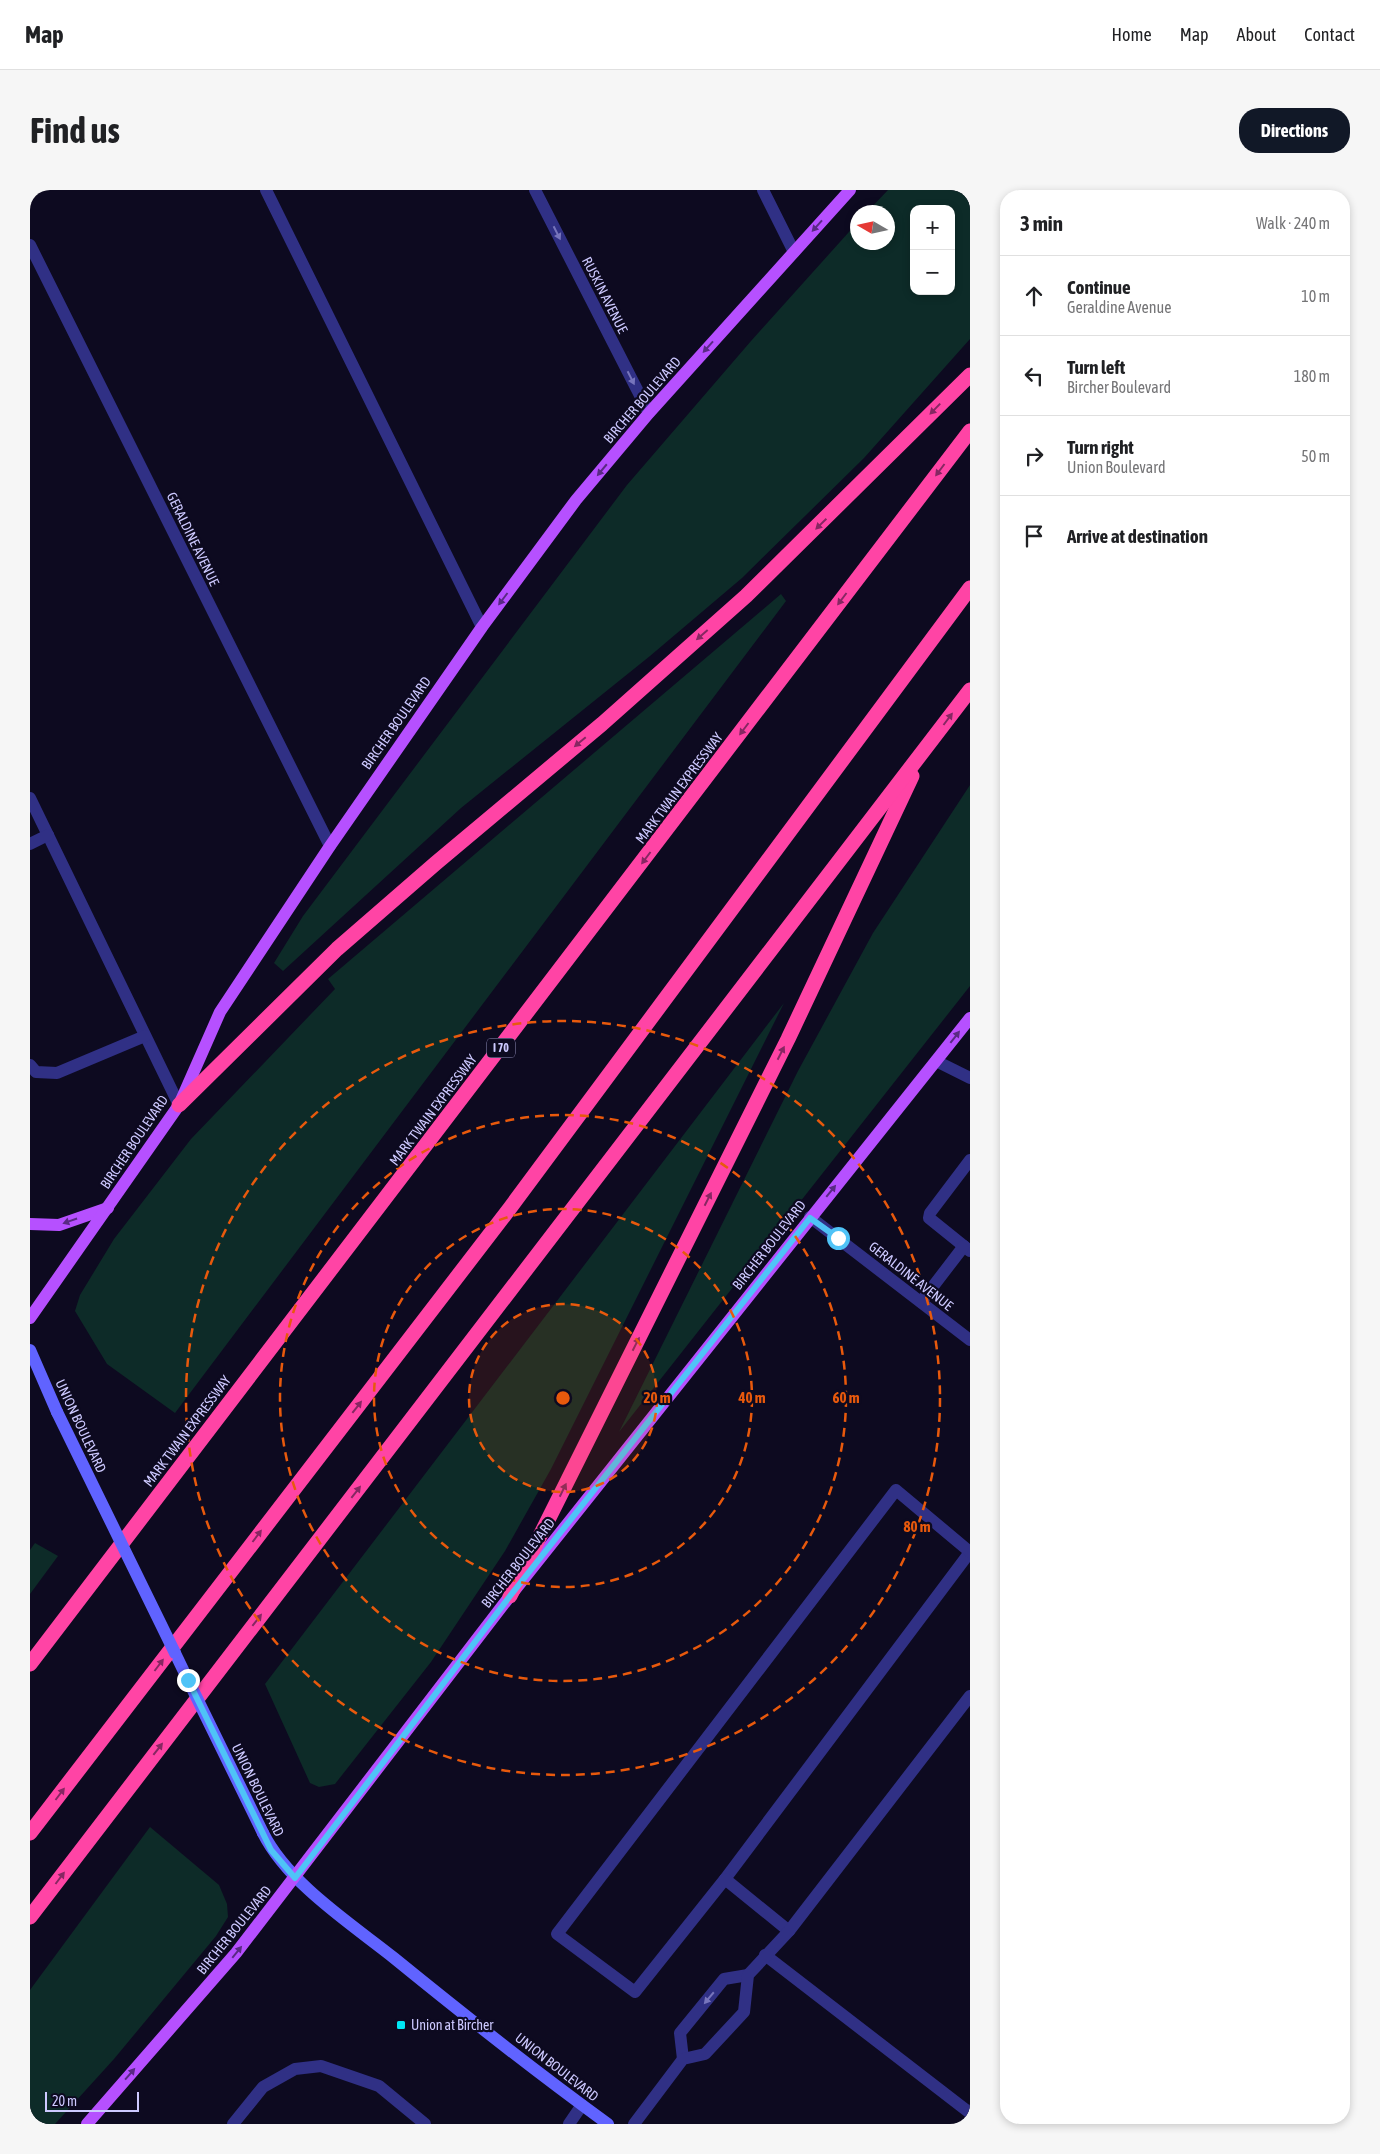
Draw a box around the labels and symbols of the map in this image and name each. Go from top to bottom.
north arrow [850,205,895,250]
one-way arrow [811,220,823,232]
one-way arrow [553,226,561,241]
street label: RUSKIN AVENUE [579,254,631,336]
one-way arrow [702,340,714,352]
street label: BIRCHER BOULEVARD [600,353,684,446]
one-way arrow [627,371,635,385]
one-way arrow [929,403,941,415]
one-way arrow [596,463,607,476]
one-way arrow [935,463,946,476]
street label: GERALDINE AVENUE [163,490,223,588]
one-way arrow [815,518,827,530]
one-way arrow [498,592,508,606]
one-way arrow [837,592,847,606]
one-way arrow [696,630,709,641]
street label: BIRCHER BOULEVARD [358,674,434,772]
one-way arrow [942,713,953,726]
one-way arrow [739,722,749,736]
street label: MARK TWAIN EXPRESSWAY [632,729,726,847]
one-way arrow [573,737,586,748]
one-way arrow [640,851,651,864]
one-way arrow [949,1031,960,1044]
road number: I 70 [487,1038,515,1058]
one-way arrow [777,1046,785,1061]
street label: MARK TWAIN EXPRESSWAY [386,1051,480,1169]
street label: BIRCHER BOULEVARD [97,1092,171,1192]
one-way arrow [825,1185,836,1198]
one-way arrow [704,1192,712,1206]
street label: BIRCHER BOULEVARD [729,1197,809,1293]
one-way arrow [62,1217,77,1225]
route start [827,1227,850,1250]
street label: GERALDINE AVENUE [866,1238,956,1314]
one-way arrow [632,1337,640,1351]
street label: MARK TWAIN EXPRESSWAY [140,1372,234,1490]
street label: UNION BOULEVARD [52,1377,110,1475]
centre of rings [554,1389,572,1407]
text: 20 m [644,1389,671,1406]
text: 40 m [738,1389,766,1406]
text: 60 m [833,1389,860,1406]
one-way arrow [351,1401,362,1414]
one-way arrow [559,1482,567,1497]
one-way arrow [351,1486,362,1499]
street label: BIRCHER BOULEVARD [478,1515,558,1611]
text: 80 m [904,1518,931,1535]
one-way arrow [252,1530,263,1543]
one-way arrow [252,1614,263,1627]
one-way arrow [153,1659,164,1672]
route end [177,1669,200,1692]
street label: UNION BOULEVARD [229,1741,287,1839]
one-way arrow [153,1742,163,1756]
one-way arrow [54,1788,65,1801]
one-way arrow [54,1872,65,1885]
street label: BIRCHER BOULEVARD [193,1882,275,1977]
one-way arrow [232,1946,243,1959]
one-way arrow [703,1991,714,2004]
place label: Union at Bircher [411,2017,494,2033]
marker: Union at Bircher [395,2019,407,2031]
street label: UNION BOULEVARD [512,2030,602,2105]
one-way arrow [125,2068,136,2081]
scale bar [45,2089,139,2112]

